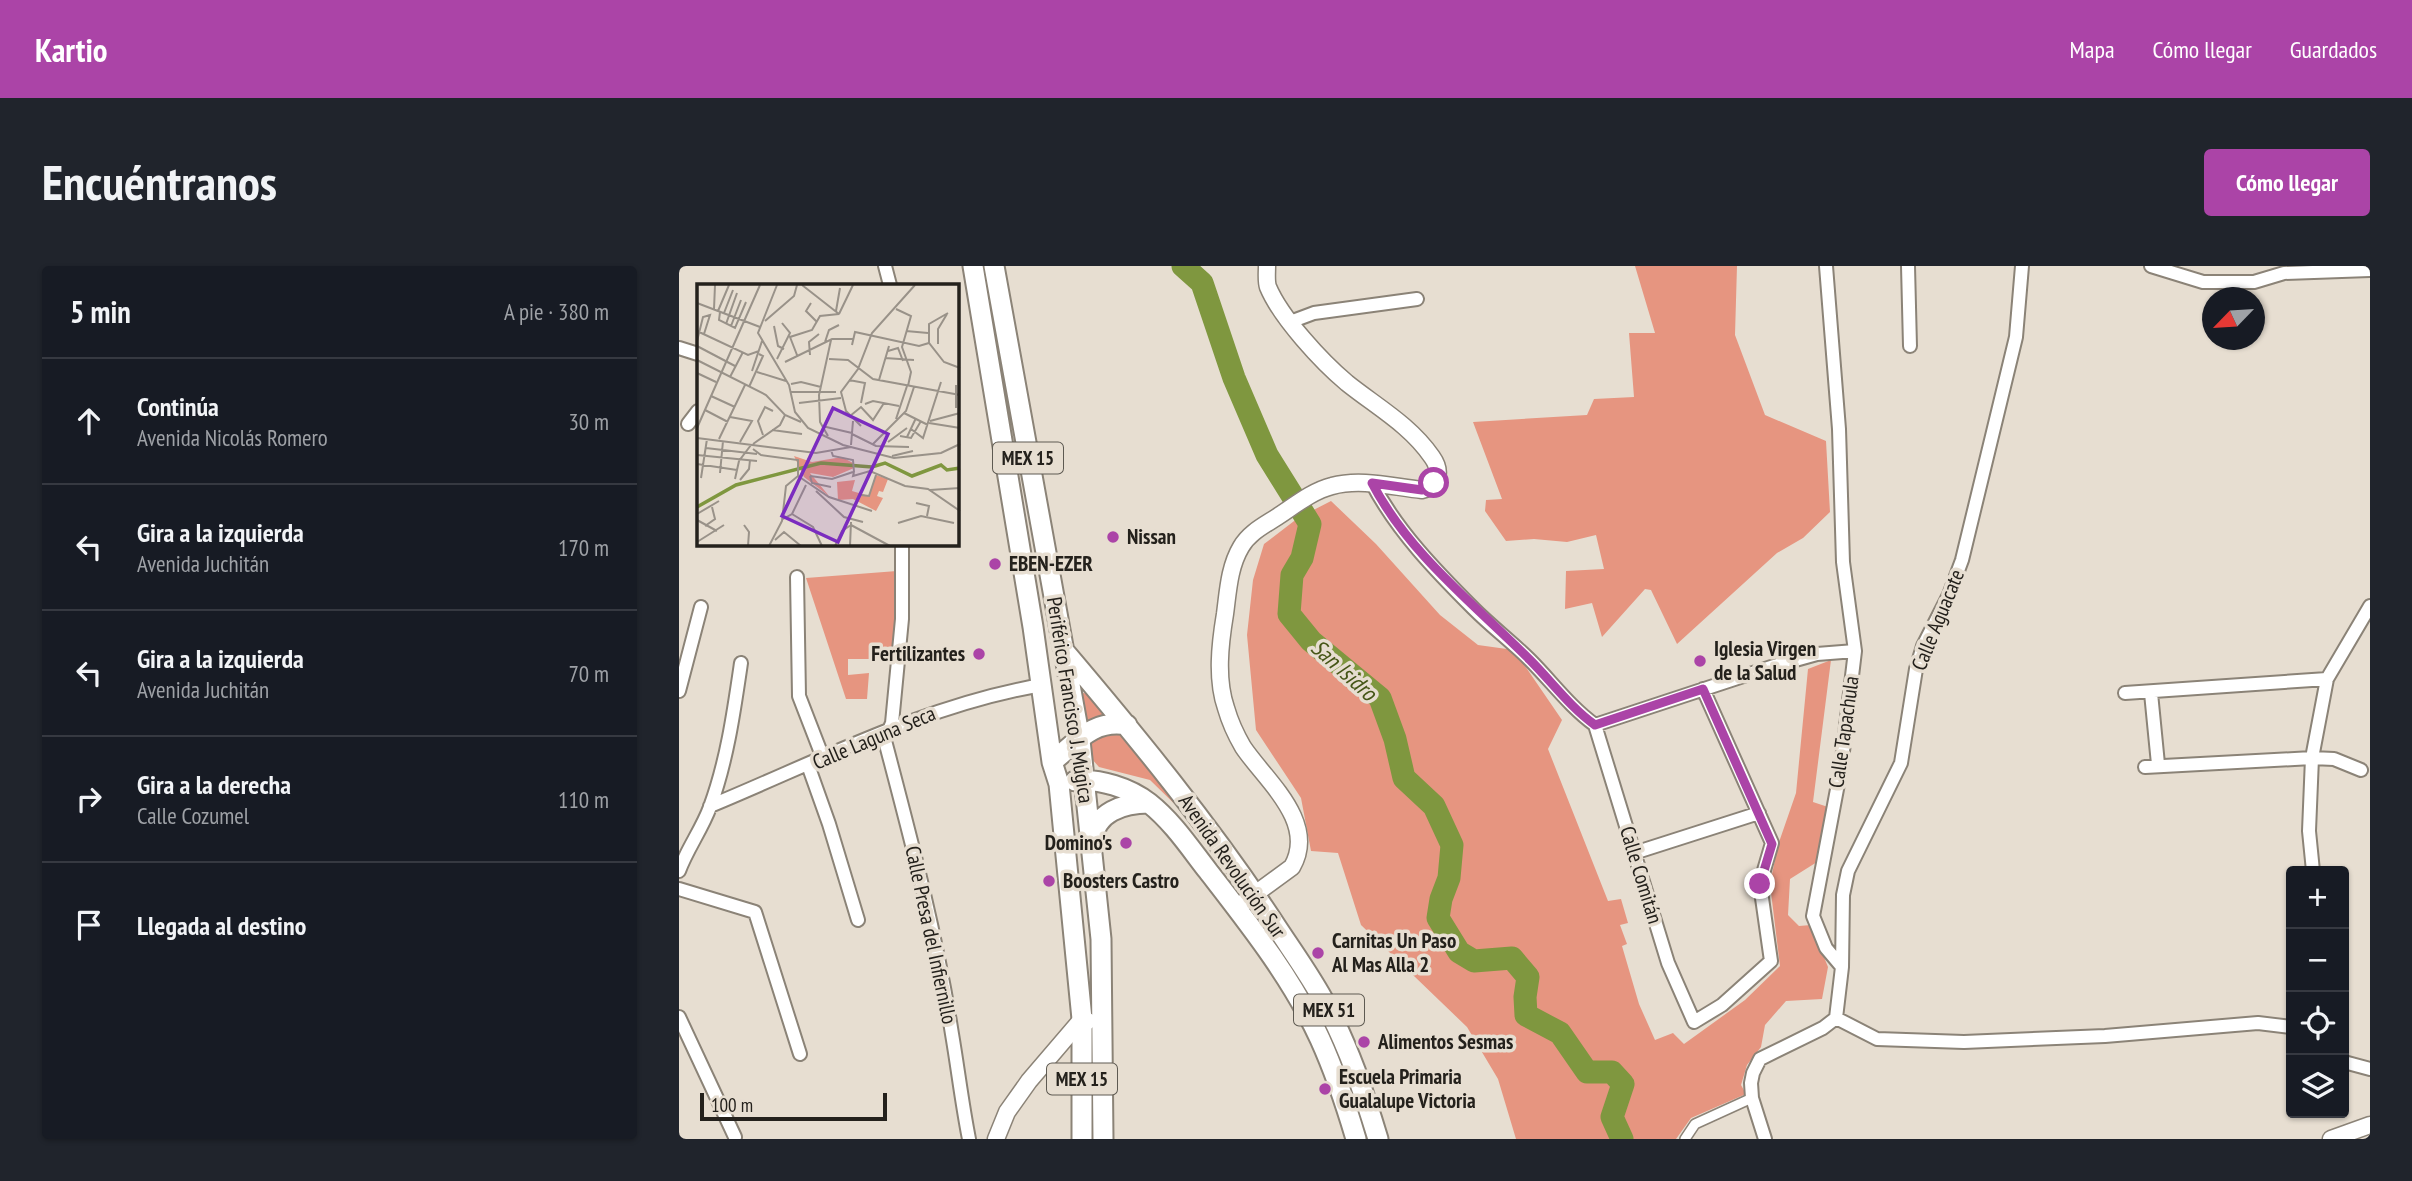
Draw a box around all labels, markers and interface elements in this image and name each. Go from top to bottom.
text: Kartio [35,28,108,71]
text: Mapa [2070,34,2115,65]
text: Cómo llegar [2153,34,2252,65]
text: Guardados [2290,34,2377,65]
button: Cómo llegar [2204,149,2370,216]
text: Encuéntranos [42,150,277,214]
inset map [697,284,959,546]
north arrow [2202,287,2265,350]
text: 5 min [70,292,131,331]
text: A pie · 380 m [504,297,609,326]
text: Continúa [137,390,219,423]
icon: ahead [70,402,108,440]
text: 30 m [568,407,609,436]
text: Avenida Nicolás Romero [137,423,328,452]
road number: MEX 15 [993,442,1063,474]
route start [1418,467,1449,498]
text: Gira a la izquierda [137,516,304,549]
place label: Nissan [1127,523,1176,550]
icon: left [70,528,108,566]
marker: Nissan [1105,529,1121,545]
text: 170 m [558,533,609,562]
text: Avenida Juchitán [137,549,269,578]
place label: EBEN-EZER [1009,550,1093,577]
marker: EBEN-EZER [987,556,1003,572]
street label: Calle Aguacate [1905,565,1970,674]
street label: Periférico Francisco J. Múgica [1041,595,1100,805]
water label: San Isidro [1306,633,1385,708]
place label: Iglesia Virgen de la Salud [1714,635,1816,686]
place label: Fertilizantes [871,640,965,667]
text: Gira a la izquierda [137,642,304,675]
marker: Fertilizantes [971,646,987,662]
marker: Iglesia Virgen de la Salud [1692,653,1708,669]
icon: left [70,654,108,692]
text: 70 m [568,659,609,688]
street label: Calle Tapachula [1822,674,1865,790]
text: Avenida Juchitán [137,675,269,704]
street label: Calle Laguna Seca [808,699,939,776]
text: Gira a la derecha [137,768,291,801]
icon: right [70,780,108,818]
text: 110 m [558,785,609,814]
street label: Avenida Revolución Sur [1173,789,1292,943]
text: Calle Cozumel [137,801,249,830]
street label: Calle Comitán [1614,823,1669,927]
place label: Domino's [1045,829,1112,856]
marker: Domino's [1118,835,1134,851]
street label: Calle Presa del Infiernillo [899,843,964,1026]
map controls [2286,866,2349,1118]
button: + [2286,866,2349,929]
place label: Boosters Castro [1063,867,1179,894]
route end [1744,868,1775,899]
marker: Boosters Castro [1041,873,1057,889]
icon: arrive [70,906,108,944]
text: Llegada al destino [137,909,306,942]
place label: Carnitas Un Paso Al Mas Alla 2 [1331,927,1456,978]
button: − [2286,929,2349,992]
marker: Carnitas Un Paso Al Mas Alla 2 [1310,945,1326,961]
button: locate [2286,992,2349,1055]
road number: MEX 51 [1294,995,1364,1026]
place label: Alimentos Sesmas [1377,1028,1513,1055]
marker: Alimentos Sesmas [1356,1034,1372,1050]
button: layers [2286,1055,2349,1118]
place label: Escuela Primaria Gualalupe Victoria [1339,1063,1476,1114]
road number: MEX 15 [1047,1064,1117,1094]
marker: Escuela Primaria Gualalupe Victoria [1317,1081,1333,1097]
scale bar [700,1090,887,1122]
text: 100 m [711,1093,753,1117]

